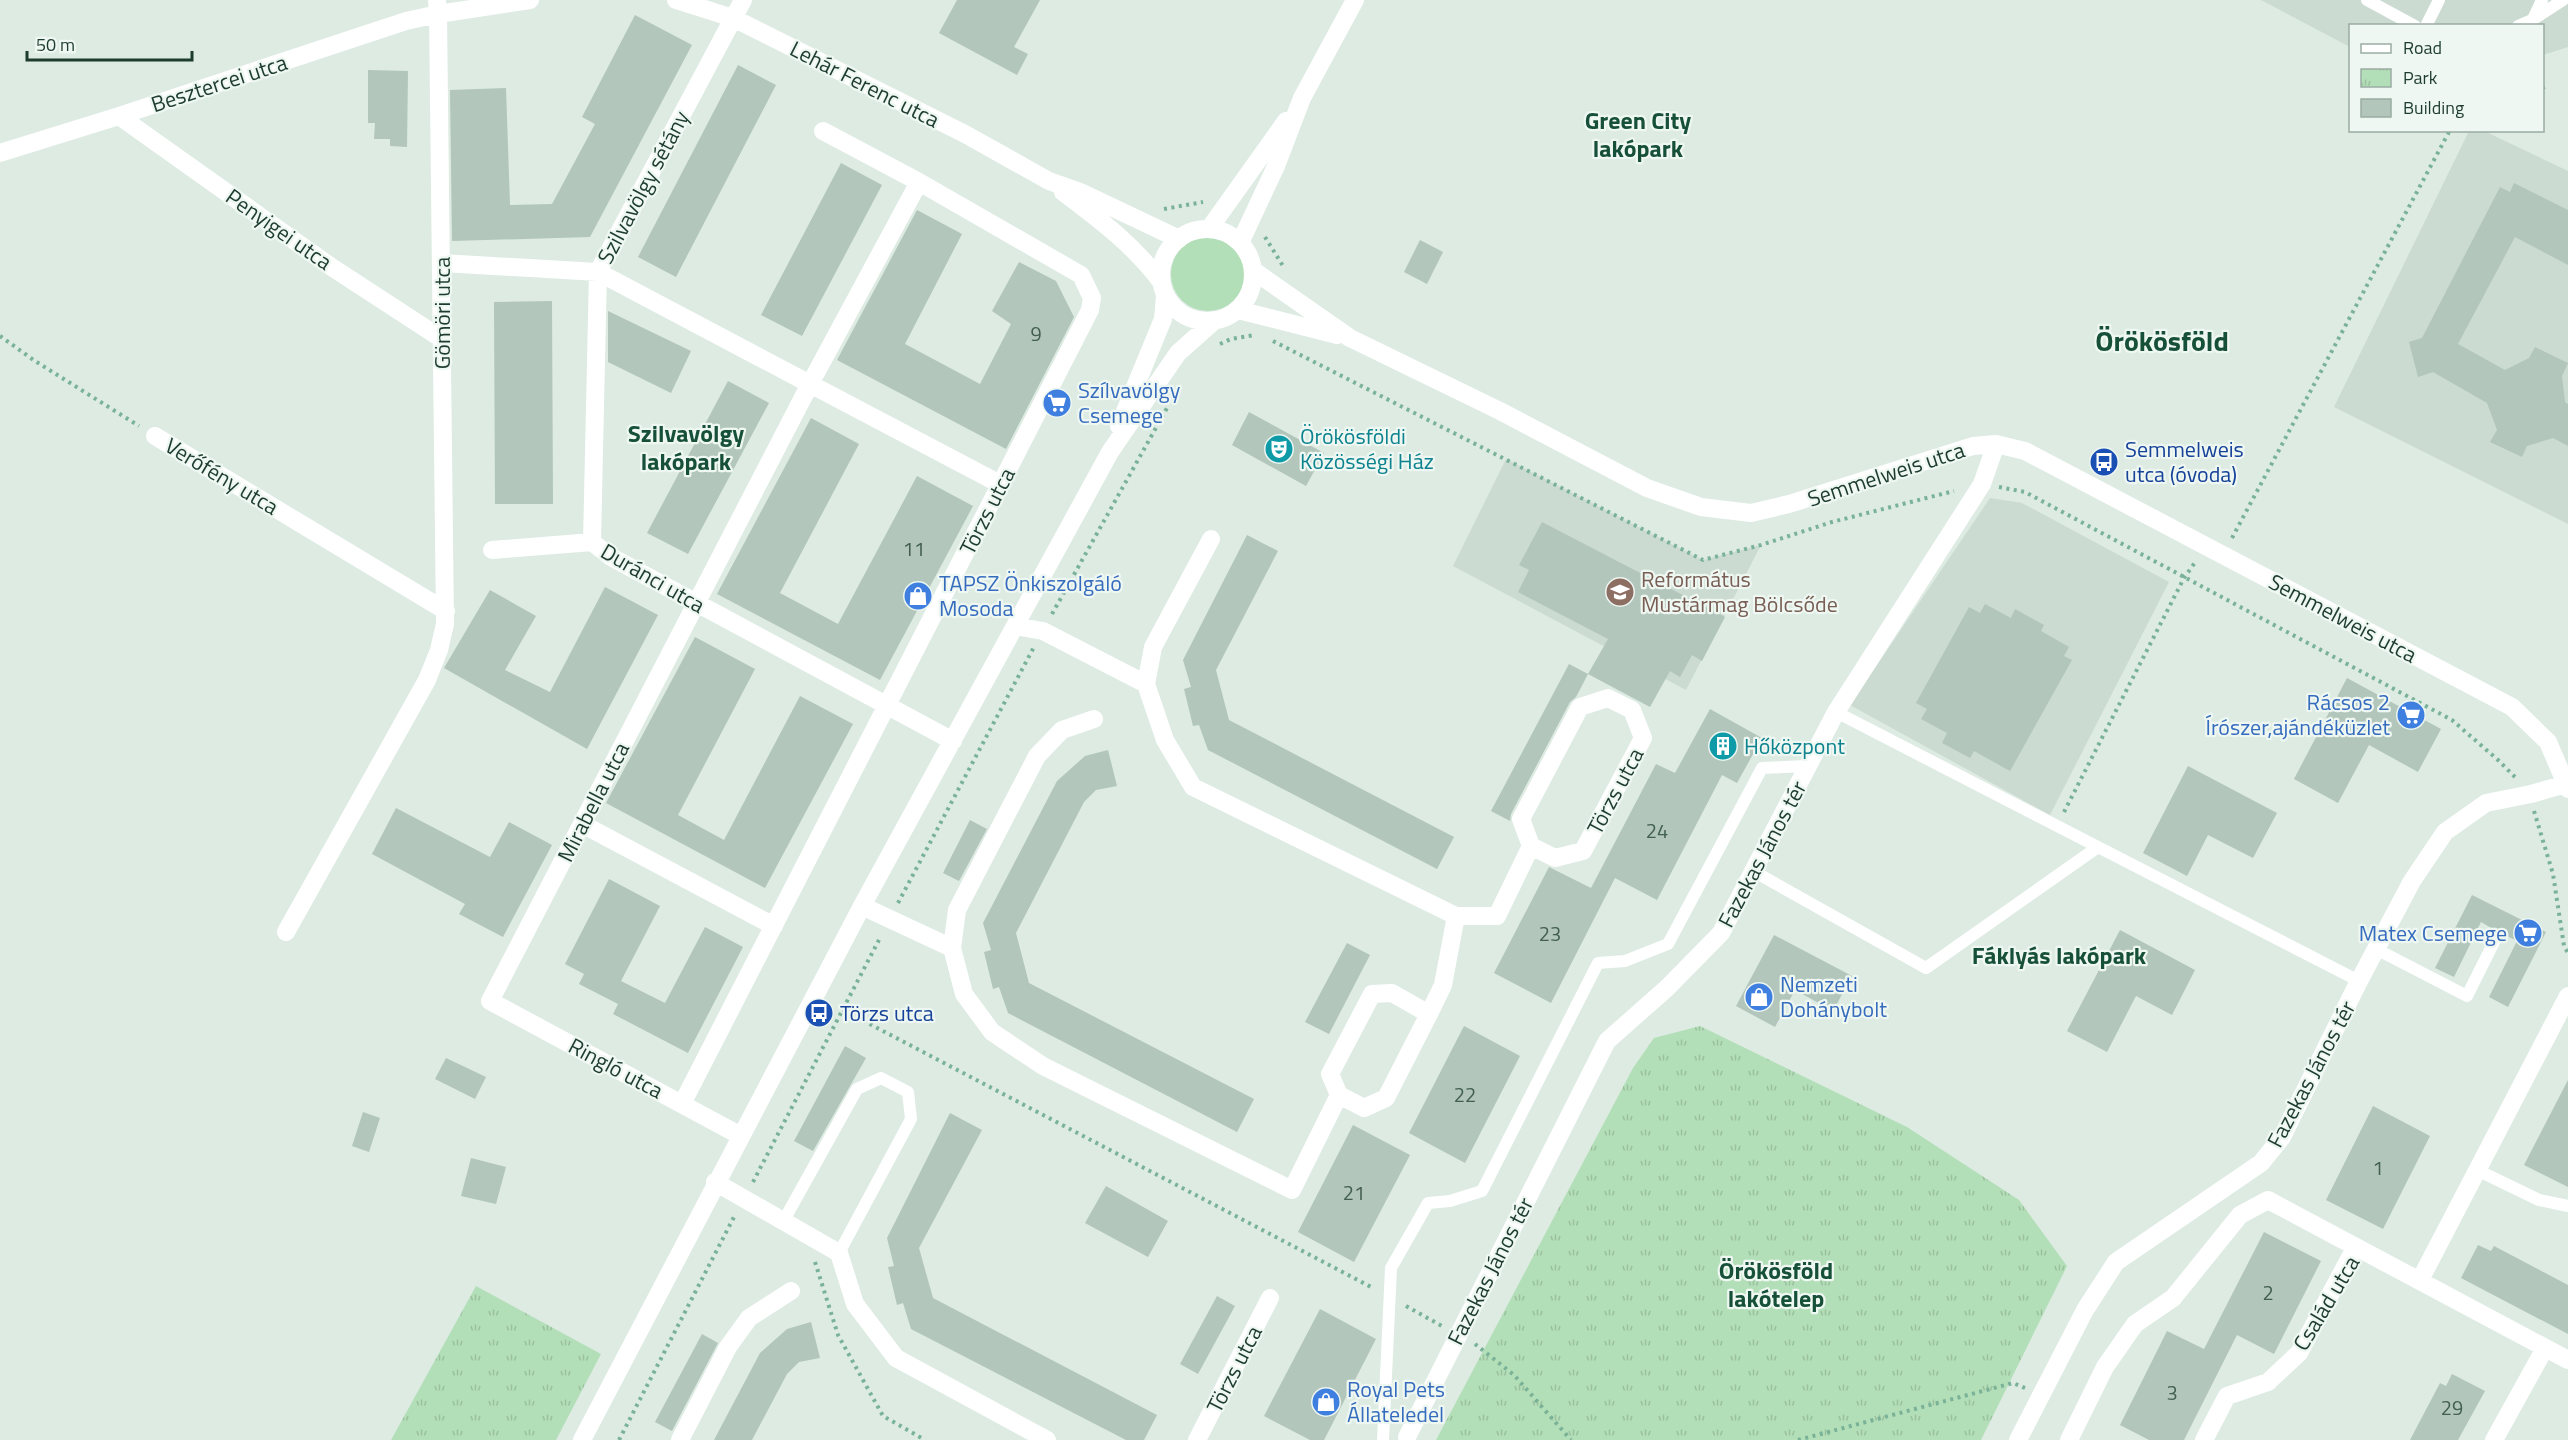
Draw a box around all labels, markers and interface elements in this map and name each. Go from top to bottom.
scale bar [27,24,192,62]
legend [2349,24,2544,132]
text: 50 m [36,31,75,58]
street label: Lehár Ferenc utca [784,32,946,136]
text: Road [2403,34,2442,61]
street label: Besztercei utca [147,45,291,121]
text: Park [2403,64,2438,91]
text: Building [2403,94,2464,121]
district label: Green City lakópark [1585,102,1691,166]
street label: Szilvavölgy sétány [588,104,698,270]
street label: Penyigei utca [219,180,339,278]
street label: Gömöri utca [425,257,459,369]
house number: 9 [1030,318,1042,349]
district label: Örökösföld [2095,319,2229,362]
place label: Szílvavölgy Csemege [1078,373,1181,432]
supermarket icon: Szílvavölgy Csemege [1041,387,1073,419]
district label: Szilvavölgy lakópark [628,415,744,479]
place label: Örökösföldi Közösségi Ház [1300,419,1434,478]
street label: Verőfény utca [159,429,285,523]
place label: Semmelweis utca (óvoda) [2125,432,2244,491]
theatre icon: Örökösföldi Közösségi Ház [1263,433,1295,465]
street label: Semmelweis utca [1803,433,1969,515]
bus stop icon: Semmelweis utca (óvoda) [2088,446,2120,478]
street label: Törzs utca [951,461,1023,561]
house number: 11 [903,533,925,564]
street label: Duránci utca [594,534,712,622]
place label: Református Mustármag Bölcsőde [1641,562,1838,621]
street label: Semmelweis utca [2263,565,2423,671]
place label: TAPSZ Önkiszolgáló Mosoda [939,566,1122,625]
school or university icon: Református Mustármag Bölcsőde [1604,576,1636,608]
shop icon: TAPSZ Önkiszolgáló Mosoda [902,580,934,612]
place label: Rácsos 2 Írószer,ajándéküzlet [2205,685,2390,744]
supermarket icon: Rácsos 2 Írószer,ajándéküzlet [2395,699,2427,731]
place label: Hőközpont [1744,729,1845,763]
building icon: Hőközpont [1707,730,1739,762]
street label: Mirabella utca [548,736,638,868]
street label: Törzs utca [1578,742,1652,840]
street label: Fazekas János tér [1709,774,1815,933]
house number: 24 [1646,815,1668,846]
place label: Matex Csemege [2359,916,2507,950]
supermarket icon: Matex Csemege [2512,917,2544,949]
house number: 23 [1539,918,1561,949]
district label: Fáklyás lakópark [1972,937,2147,973]
place label: Nemzeti Dohánybolt [1780,967,1887,1026]
shop icon: Nemzeti Dohánybolt [1743,981,1775,1013]
street label: Fazekas János tér [2258,994,2364,1153]
place label: Törzs utca [840,996,934,1030]
bus stop icon: Törzs utca [803,997,835,1029]
street label: Ringló utca [563,1029,669,1107]
house number: 22 [1454,1079,1476,1110]
house number: 1 [2372,1152,2384,1183]
house number: 21 [1343,1177,1365,1208]
street label: Fazekas János tér [1438,1191,1542,1351]
street label: Család utca [2284,1249,2368,1357]
district label: Örökösföld lakótelep [1719,1252,1833,1316]
house number: 2 [2262,1277,2274,1308]
street label: Törzs utca [1198,1319,1270,1419]
place label: Royal Pets Állateledel [1347,1372,1445,1431]
house number: 3 [2166,1377,2178,1408]
shop icon: Royal Pets Állateledel [1310,1386,1342,1418]
house number: 29 [2441,1392,2463,1423]

